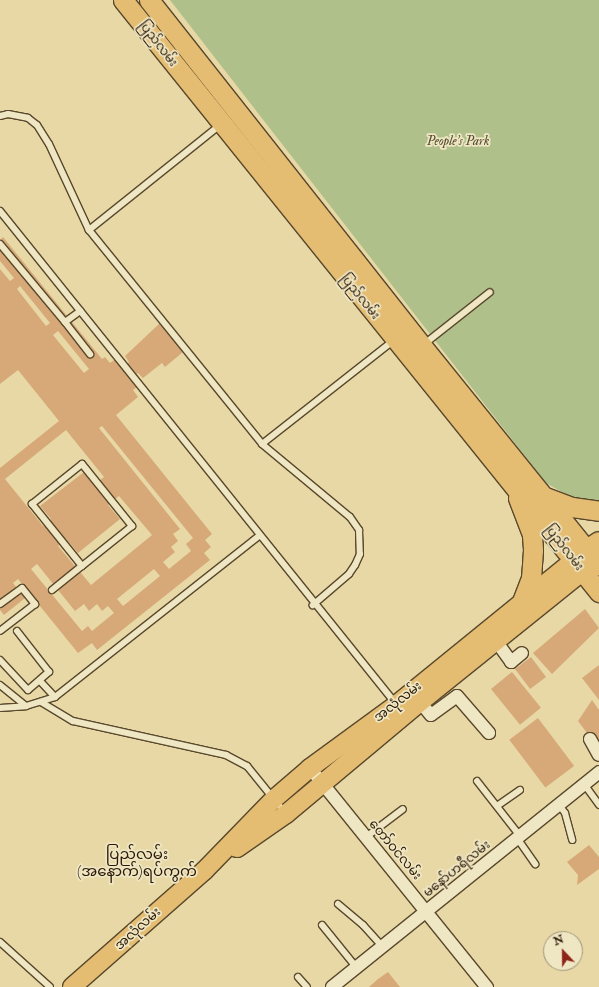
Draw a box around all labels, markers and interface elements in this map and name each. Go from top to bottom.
street label: ပြည်လမ်း [135,18,181,70]
park label: People's Park [427,133,489,149]
street label: ပြည်လမ်း [337,271,383,323]
street label: ပြည်လမ်း [541,522,587,574]
street label: အလုံလမ်း [371,678,425,726]
street label: တော်ဝင်လမ်း [365,817,425,883]
street label: မနော်ဟရီလမ်း [420,837,494,901]
district label: ပြည်လမ်း (အနောက်)ရပ်ကွက် [77,845,197,880]
street label: အလုံလမ်း [112,904,164,954]
north arrow [543,931,583,971]
text: N [552,932,566,948]

